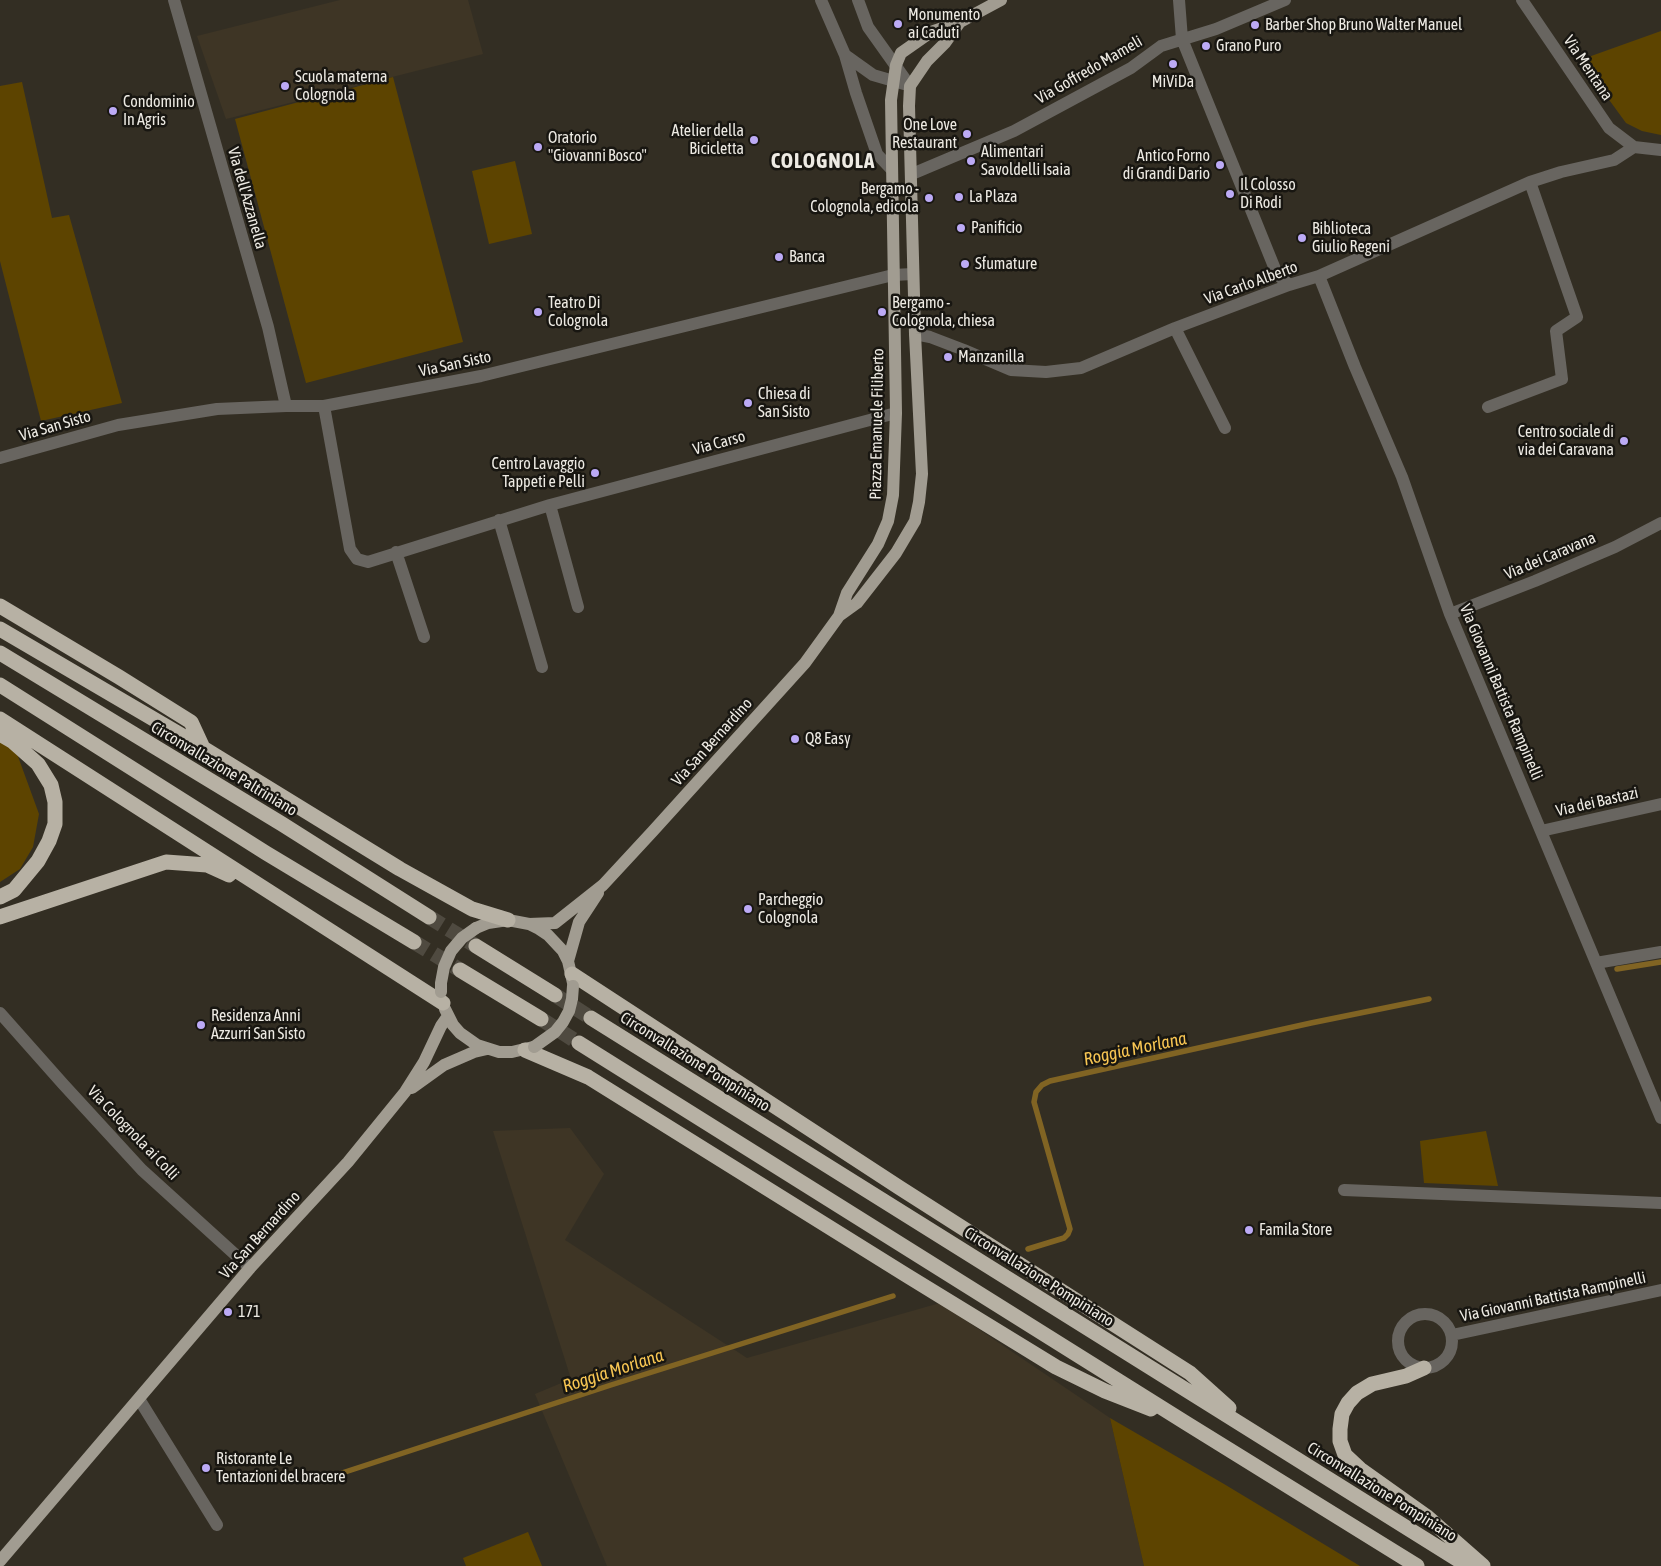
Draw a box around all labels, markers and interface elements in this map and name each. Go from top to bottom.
place label: Monumento ai Caduti [908,5,980,43]
place label: Barber Shop Bruno Walter Manuel [1265,15,1462,35]
marker: Monumento ai Caduti [892,18,904,30]
marker: Barber Shop Bruno Walter Manuel [1249,19,1261,31]
street label: Via Goffredo Mameli [1032,32,1146,108]
street label: Via Mentana [1559,32,1617,104]
place label: Grano Puro [1216,36,1282,56]
marker: Grano Puro [1200,40,1212,52]
marker: MiViDa [1167,58,1179,70]
place label: Scuola materna Colognola [295,67,387,105]
place label: MiViDa [1152,72,1194,92]
marker: Scuola materna Colognola [279,80,291,92]
place label: Condominio In Agris [123,92,195,130]
marker: Condominio In Agris [107,105,119,117]
place label: One Love Restaurant [892,115,957,153]
place label: Atelier della Bicicletta [672,121,744,159]
place label: Oratorio "Giovanni Bosco" [548,128,647,166]
marker: One Love Restaurant [961,128,973,140]
marker: Atelier della Bicicletta [748,134,760,146]
marker: Oratorio "Giovanni Bosco" [532,141,544,153]
place label: Alimentari Savoldelli Isaia [981,142,1071,180]
street label: Via dell'Azzanella [223,145,271,251]
place label: Antico Forno di Grandi Dario [1123,146,1210,184]
district label: COLOGNOLA [770,148,876,174]
marker: Alimentari Savoldelli Isaia [965,155,977,167]
marker: Antico Forno di Grandi Dario [1214,159,1226,171]
place label: Il Colosso Di Rodi [1240,175,1296,213]
place label: Bergamo - Colognola, edicola [810,179,919,217]
place label: La Plaza [969,187,1018,207]
marker: Il Colosso Di Rodi [1224,188,1236,200]
marker: La Plaza [953,191,965,203]
marker: Bergamo - Colognola, edicola [923,192,935,204]
place label: Panificio [971,218,1023,238]
place label: Biblioteca Giulio Regeni [1312,219,1390,257]
marker: Panificio [955,222,967,234]
marker: Biblioteca Giulio Regeni [1296,232,1308,244]
place label: Banca [789,247,825,267]
marker: Banca [773,251,785,263]
place label: Sfumature [975,254,1037,274]
street label: Via Carlo Alberto [1202,257,1300,309]
marker: Sfumature [959,258,971,270]
place label: Teatro Di Colognola [548,293,608,331]
place label: Bergamo - Colognola, chiesa [892,293,995,331]
marker: Teatro Di Colognola [532,306,544,318]
marker: Bergamo - Colognola, chiesa [876,306,888,318]
street label: Via San Sisto [417,347,493,381]
place label: Manzanilla [958,347,1024,367]
street label: Piazza Emanuele Filiberto [866,348,888,500]
marker: Manzanilla [942,351,954,363]
place label: Chiesa di San Sisto [758,384,810,422]
marker: Chiesa di San Sisto [742,397,754,409]
street label: Via San Sisto [17,407,93,445]
place label: Centro sociale di via dei Caravana [1518,422,1614,460]
street label: Via Carso [691,427,747,459]
marker: Centro sociale di via dei Caravana [1618,435,1630,447]
place label: Centro Lavaggio Tappeti e Pelli [492,454,585,492]
marker: Centro Lavaggio Tappeti e Pelli [589,467,601,479]
street label: Via dei Caravana [1501,528,1599,584]
street label: Via Giovanni Battista Rampinelli [1455,601,1547,783]
street label: Via San Bernardino [668,694,756,790]
street label: Circonvallazione Paltriniano [147,718,301,820]
place label: Q8 Easy [805,729,851,749]
marker: Q8 Easy [789,733,801,745]
street label: Via dei Bastazi [1554,783,1640,821]
place label: Parcheggio Colognola [758,890,823,928]
marker: Parcheggio Colognola [742,903,754,915]
place label: Residenza Anni Azzurri San Sisto [211,1006,306,1044]
street label: Circonvallazione Pompiniano [617,1008,773,1116]
marker: Residenza Anni Azzurri San Sisto [195,1019,207,1031]
water label: Roggia Morlana [1081,1028,1189,1070]
street label: Via Colognola ai Colli [83,1082,183,1184]
street label: Via San Bernardino [216,1187,304,1283]
place label: Famila Store [1259,1220,1332,1240]
street label: Circonvallazione Pompiniano [961,1223,1117,1331]
marker: Famila Store [1243,1224,1255,1236]
street label: Via Giovanni Battista Rampinelli [1458,1268,1648,1326]
place label: 171 [238,1302,261,1322]
marker: 171 [222,1306,234,1318]
water label: Roggia Morlana [560,1345,666,1397]
street label: Circonvallazione Pompiniano [1304,1438,1460,1546]
place label: Ristorante Le Tentazioni del bracere [216,1449,346,1487]
marker: Ristorante Le Tentazioni del bracere [200,1462,212,1474]

